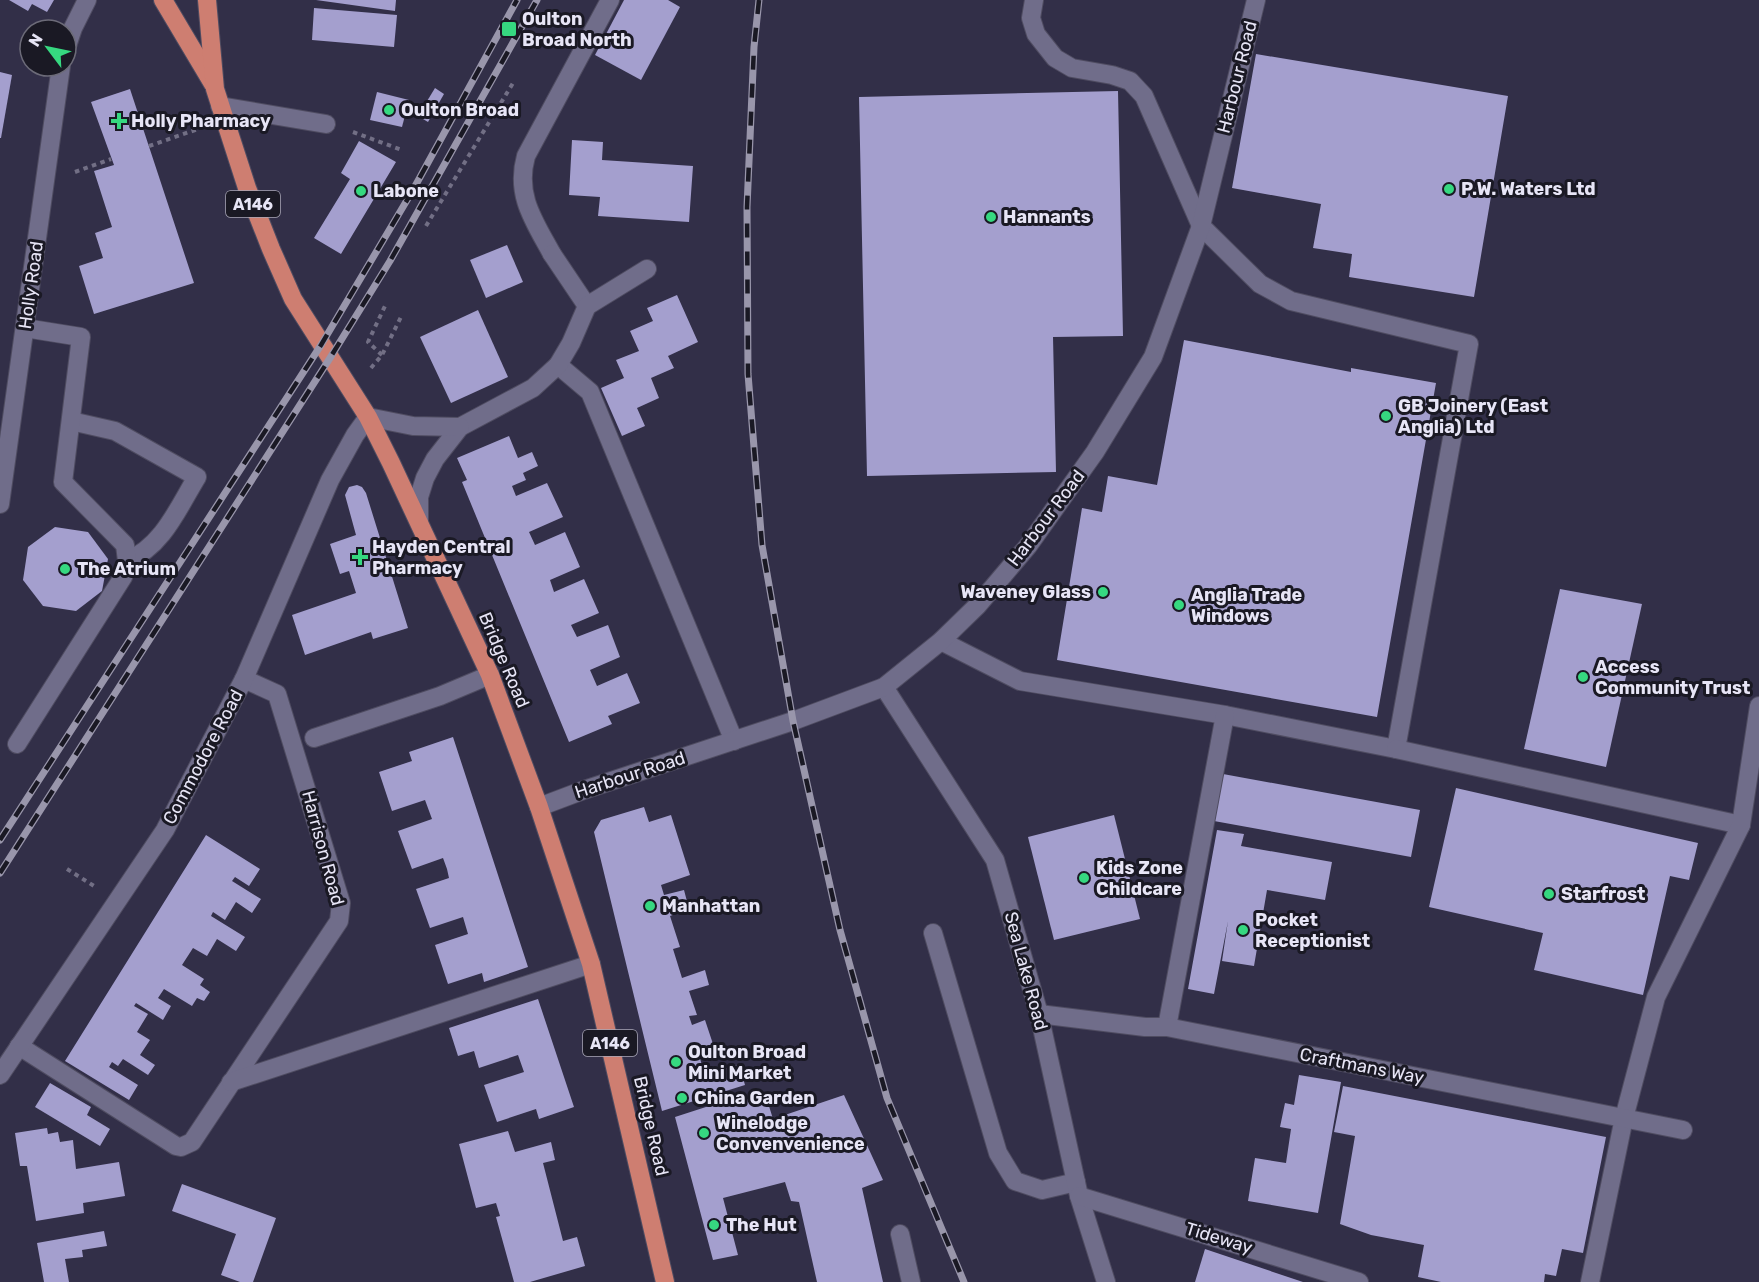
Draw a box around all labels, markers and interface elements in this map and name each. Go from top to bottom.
place label: Oulton Broad North [522,8,632,51]
north arrow [18,18,78,78]
street label: Harbour Road [1212,19,1262,135]
marker: Oulton Broad North [500,20,518,38]
text: N [25,30,47,50]
place label: Oulton Broad [401,99,519,121]
marker: Oulton Broad [382,103,396,117]
place label: Holly Pharmacy [131,110,271,132]
marker: Holly Pharmacy [112,114,126,128]
place label: P.W. Waters Ltd [1461,178,1596,200]
place label: Labone [373,180,439,202]
marker: P.W. Waters Ltd [1442,182,1456,196]
marker: Labone [354,184,368,198]
road number: A146 [226,191,280,217]
place label: Hannants [1003,206,1091,228]
marker: Hannants [984,210,998,224]
street label: Holly Road [14,240,48,330]
place label: GB Joinery (East Anglia) Ltd [1398,395,1548,438]
marker: GB Joinery (East Anglia) Ltd [1379,409,1393,423]
street label: Harbour Road [1003,465,1089,571]
place label: Hayden Central Pharmacy [372,536,511,579]
marker: Hayden Central Pharmacy [353,550,367,564]
place label: The Atrium [77,558,176,580]
marker: The Atrium [58,562,72,576]
place label: Waveney Glass [960,581,1091,603]
place label: Anglia Trade Windows [1191,584,1303,627]
marker: Waveney Glass [1096,585,1110,599]
marker: Anglia Trade Windows [1172,598,1186,612]
street label: Bridge Road [474,609,534,711]
place label: Access Community Trust [1595,656,1750,699]
marker: Access Community Trust [1576,670,1590,684]
street label: Commodore Road [158,686,248,828]
street label: Harbour Road [572,747,688,803]
street label: Harrison Road [297,788,349,908]
place label: Kids Zone Childcare [1096,857,1183,900]
marker: Kids Zone Childcare [1077,871,1091,885]
place label: Starfrost [1561,883,1646,905]
marker: Starfrost [1542,887,1556,901]
place label: Manhattan [662,895,760,917]
marker: Manhattan [643,899,657,913]
street label: Sea Lake Road [1000,909,1052,1033]
place label: Pocket Receptionist [1255,909,1370,952]
marker: Pocket Receptionist [1236,923,1250,937]
road number: A146 [583,1030,637,1056]
place label: Oulton Broad Mini Market [688,1041,806,1084]
street label: Craftmans Way [1298,1043,1426,1089]
marker: Oulton Broad Mini Market [669,1055,683,1069]
street label: Bridge Road [629,1074,673,1178]
place label: China Garden [694,1087,815,1109]
marker: China Garden [675,1091,689,1105]
place label: Winelodge Convenvenience [716,1112,865,1155]
marker: Winelodge Convenvenience [697,1126,711,1140]
place label: The Hut [726,1214,797,1236]
street label: Tideway [1183,1217,1255,1259]
marker: The Hut [707,1218,721,1232]

